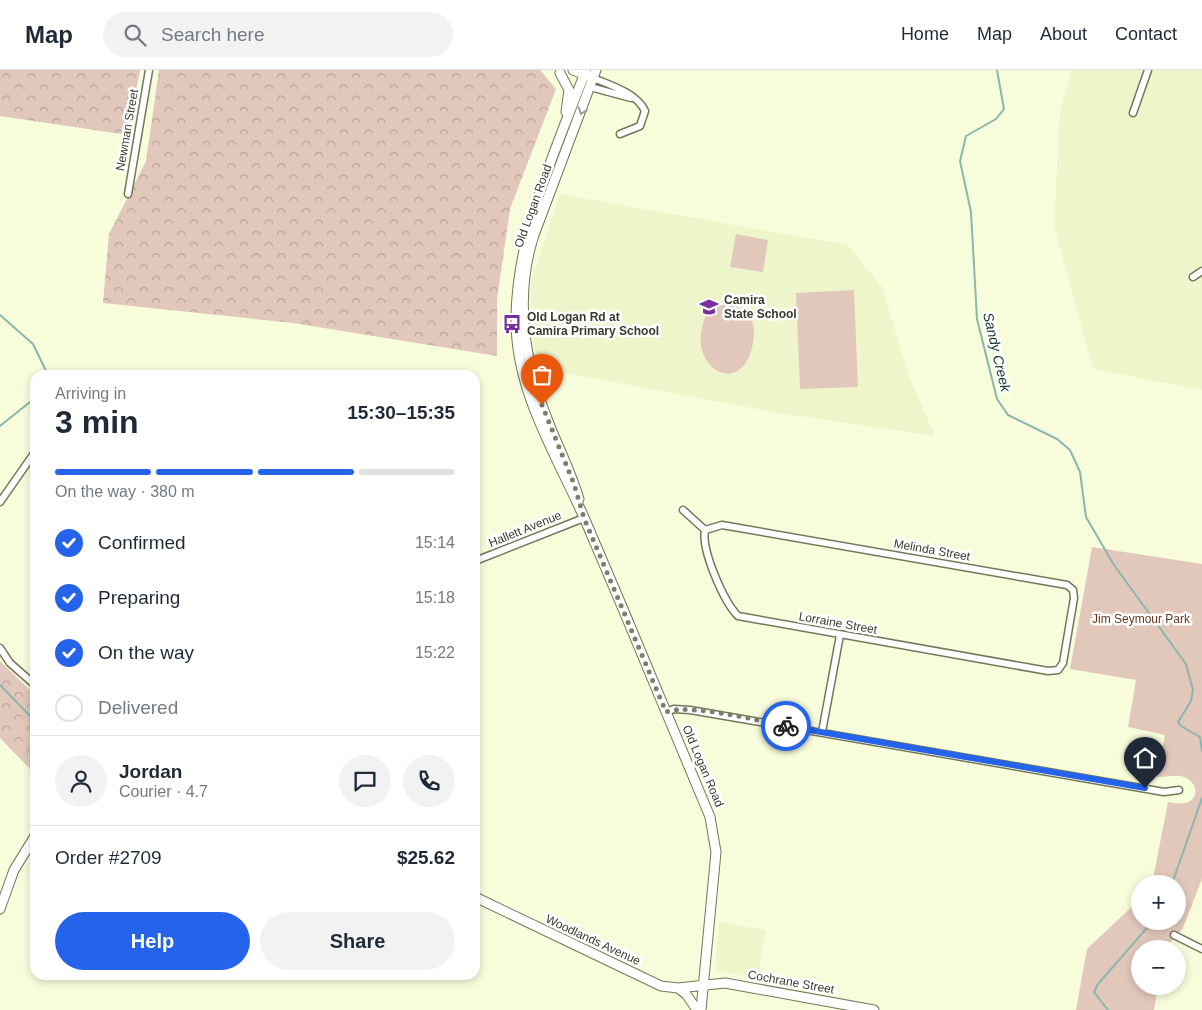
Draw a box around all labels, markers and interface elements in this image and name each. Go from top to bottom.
search box [103,12,453,57]
text: Map [25,21,73,48]
icon: search [121,21,149,49]
text: Search here [161,24,265,45]
text: Home [901,24,949,44]
text: Map [977,24,1012,44]
text: About [1040,24,1087,44]
text: Contact [1115,24,1177,44]
street label: Newman Street [113,87,141,172]
one-way arrow [578,106,588,114]
street label: Old Logan Road [511,163,555,249]
place label: Camira State School [724,293,797,321]
school or university icon: Camira State School [698,296,720,318]
place label: Old Logan Rd at Camira Primary School [527,310,659,338]
water label: Sandy Creek [980,311,1014,394]
bus stop icon: Old Logan Rd at Camira Primary School [501,313,523,335]
pin [521,354,563,405]
icon: bag [528,361,556,389]
text: Arriving in [55,385,126,402]
text: 15:30–15:35 [347,402,455,423]
text: 3 min [55,404,139,440]
text: On the way · 380 m [55,483,195,500]
street label: Hallett Avenue [487,508,564,550]
icon: check [55,529,83,557]
text: Confirmed [98,532,186,553]
text: 15:14 [415,534,455,551]
street label: Melinda Street [893,536,972,564]
icon: check [55,584,83,612]
text: Preparing [98,587,180,608]
text: 15:18 [415,589,455,606]
street label: Lorraine Street [798,609,879,637]
park label: Jim Seymour Park [1092,612,1191,626]
icon: check [55,639,83,667]
text: On the way [98,642,194,663]
text: 15:22 [415,644,455,661]
text: Delivered [98,697,178,718]
courier [761,701,811,751]
icon: bike [772,712,800,740]
street label: Old Logan Road [679,723,727,809]
pin [1124,737,1166,788]
icon: home [1131,744,1159,772]
button: person [55,755,107,807]
button: chat [339,755,391,807]
button: phone [403,755,455,807]
text: Jordan [119,761,182,782]
text: Courier · 4.7 [119,783,208,800]
text: Order #2709 [55,847,162,868]
text: $25.62 [397,847,455,868]
map controls [1131,875,1186,995]
button: + [1131,875,1186,930]
button: Help [55,912,250,970]
button: Share [260,912,455,970]
street label: Woodlands Avenue [543,912,643,968]
button: − [1131,940,1186,995]
street label: Cochrane Street [747,968,836,997]

